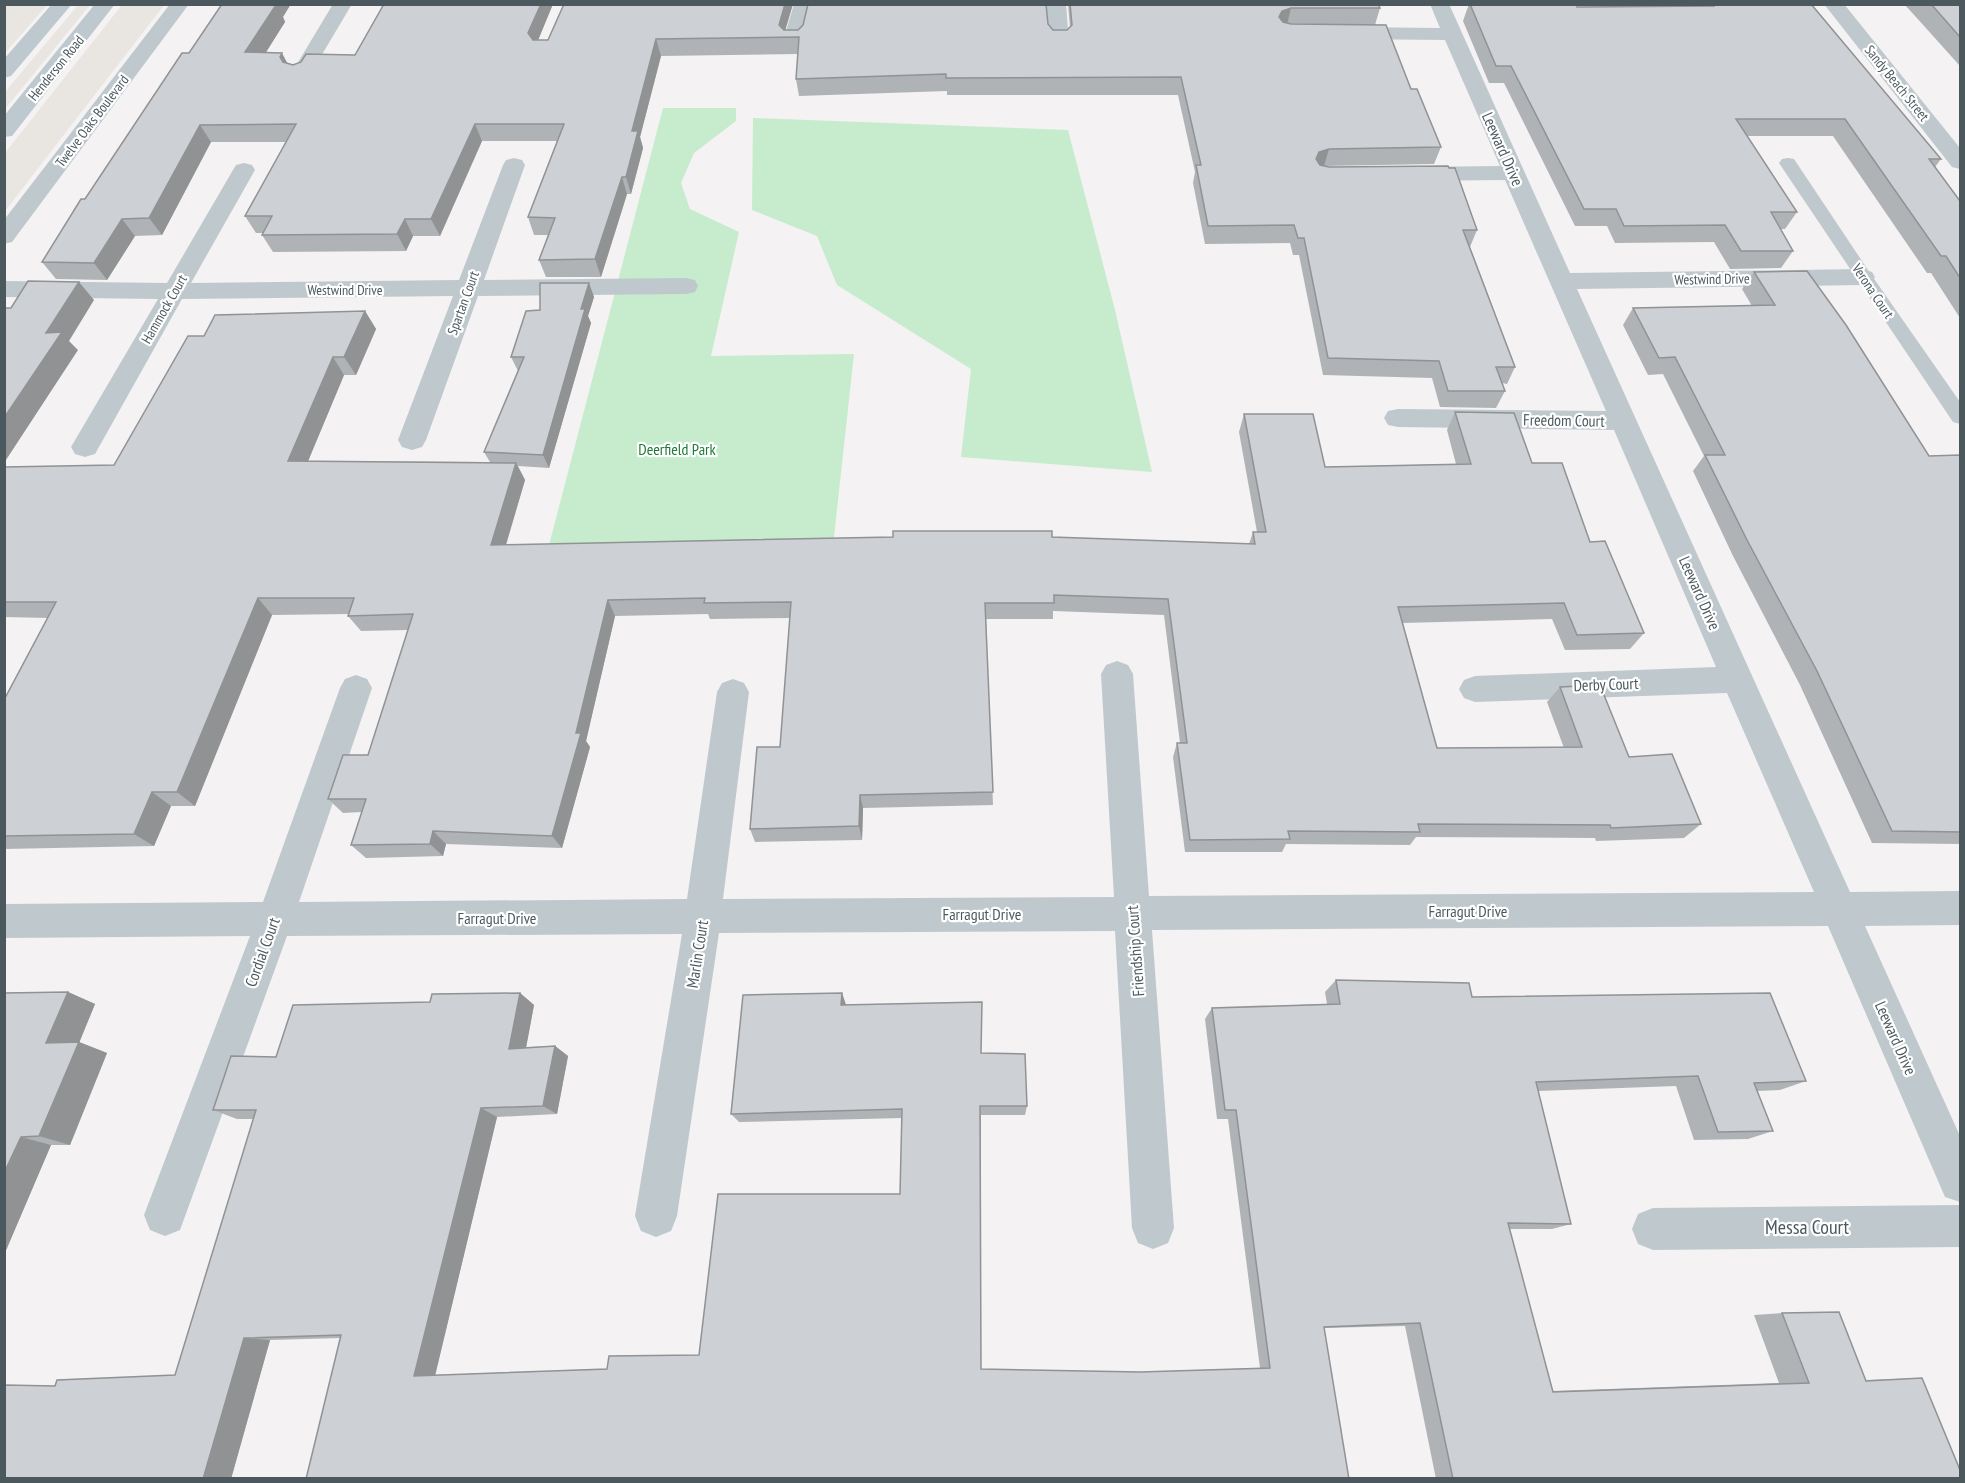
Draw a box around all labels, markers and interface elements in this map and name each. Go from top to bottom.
street label: Henderson Road [24,32,88,104]
street label: Sandy Beach Street [1861,41,1933,125]
street label: Twelve Oaks Boulevard [51,71,133,171]
street label: Leeward Drive [1478,109,1528,189]
street label: Verona Court [1848,259,1898,322]
street label: Spartan Court [443,269,483,337]
street label: Westwind Drive [1674,269,1750,289]
street label: Hammock Court [137,271,191,347]
street label: Westwind Drive [307,281,383,299]
street label: Freedom Court [1523,409,1606,431]
park label: Deerfield Park [638,439,716,459]
street label: Leeward Drive [1675,553,1725,633]
street label: Derby Court [1573,673,1639,695]
street label: Farragut Drive [1429,901,1507,921]
street label: Farragut Drive [943,904,1021,924]
street label: Friendship Court [1122,904,1148,997]
street label: Farragut Drive [458,908,536,928]
street label: Cordial Court [240,914,284,989]
street label: Marlin Court [682,918,712,989]
street label: Leeward Drive [1871,998,1921,1078]
street label: Messa Court [1765,1214,1850,1240]

